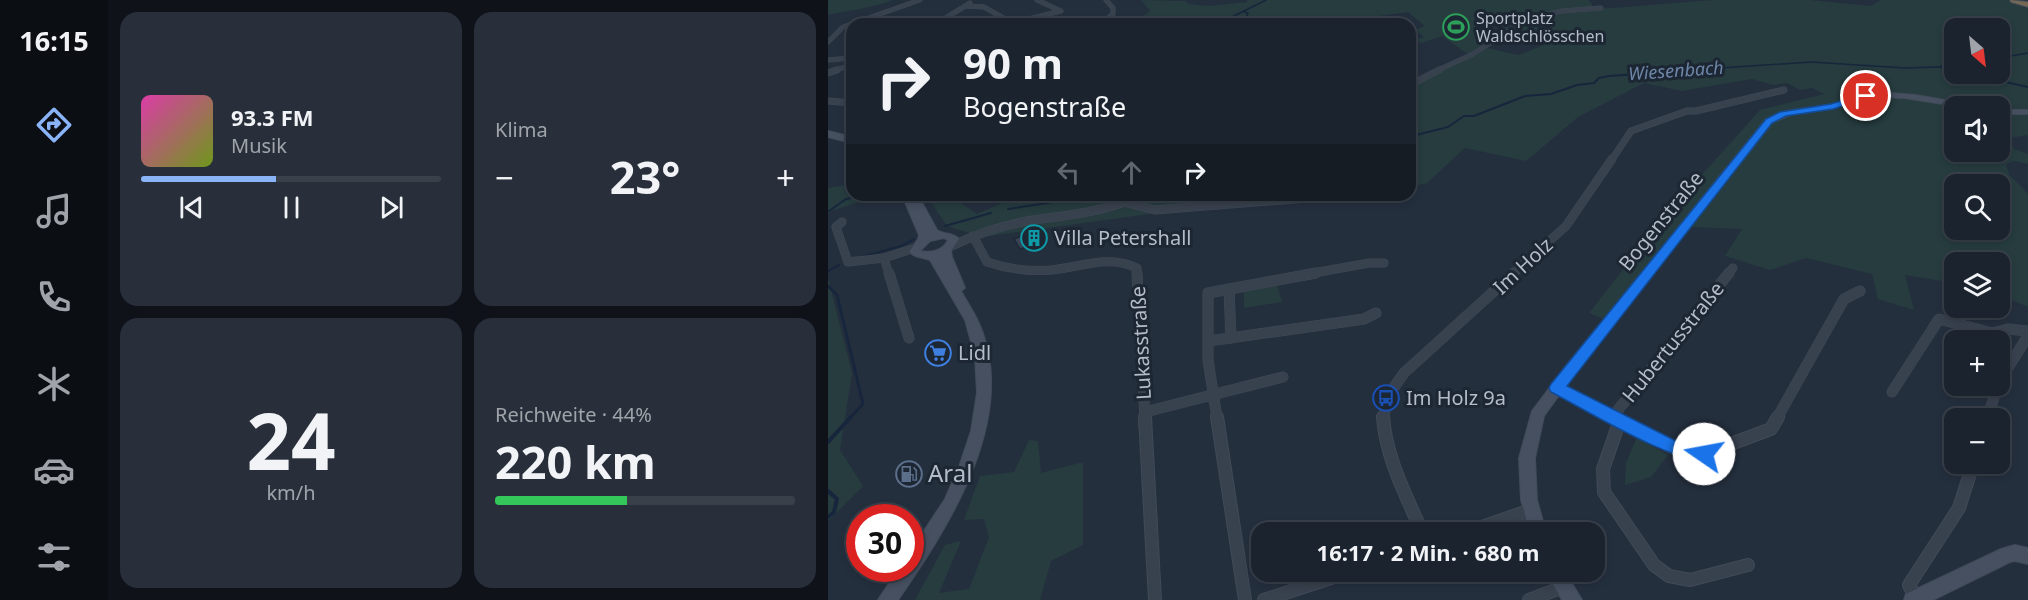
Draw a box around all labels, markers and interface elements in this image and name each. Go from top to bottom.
place label: Sportplatz Waldschlösschen [1476,7,1604,47]
sports icon: Sportplatz Waldschlösschen [1441,12,1471,42]
north arrow [1944,18,2010,84]
map controls [1944,18,2010,474]
text: 16:15 [19,22,89,59]
text: 90 m [963,34,1063,91]
icon: right [864,42,942,120]
water label: Wiesenbach [1627,55,1724,85]
pin [1840,70,1891,121]
icon: arrive [1849,79,1882,112]
text: Bogenstraße [963,88,1126,125]
button: sound [1944,96,2010,162]
text: 93.3 FM [231,102,313,132]
icon: directions [33,104,75,146]
text: Klima [495,116,548,143]
text: Musik [231,132,287,159]
text: 23° [610,146,680,207]
text: − [495,155,514,200]
text: + [776,155,795,200]
icon: left [1052,156,1085,189]
icon: ahead [1115,156,1148,189]
icon: right [1178,156,1211,189]
street label: Bogenstraße [1612,165,1709,276]
button: search [1944,174,2010,240]
icon: music [33,190,75,232]
icon: previous [175,191,208,224]
icon: pause [275,191,308,224]
icon: next [375,191,408,224]
building icon: Villa Petershall [1019,223,1049,253]
place label: Villa Petershall [1054,224,1192,251]
street label: Im Holz [1487,231,1558,300]
button: layers [1944,252,2010,318]
icon: phone [33,276,75,318]
street label: Hubertusstraße [1616,276,1730,408]
street label: Lukasstraße [1124,285,1157,401]
button: + [1944,330,2010,396]
supermarket icon: Lidl [923,338,953,368]
place label: Lidl [958,339,991,366]
icon: climate [33,363,75,405]
bus stop icon: Im Holz 9a [1371,383,1401,413]
place label: Im Holz 9a [1406,384,1506,411]
text: 24 [246,387,336,493]
text: Reichweite · 44% [495,401,652,428]
button: − [1944,408,2010,474]
position arrow [1672,422,1736,486]
text: 220 km [495,431,656,492]
icon: car [33,449,75,491]
place label: Aral [928,456,972,489]
fuel station icon: Aral [894,459,924,489]
text: km/h [266,479,316,506]
speed limit sign: 30 [846,504,924,582]
icon: filters [33,536,75,578]
text: 16:17 · 2 Min. · 680 m [1317,537,1539,567]

